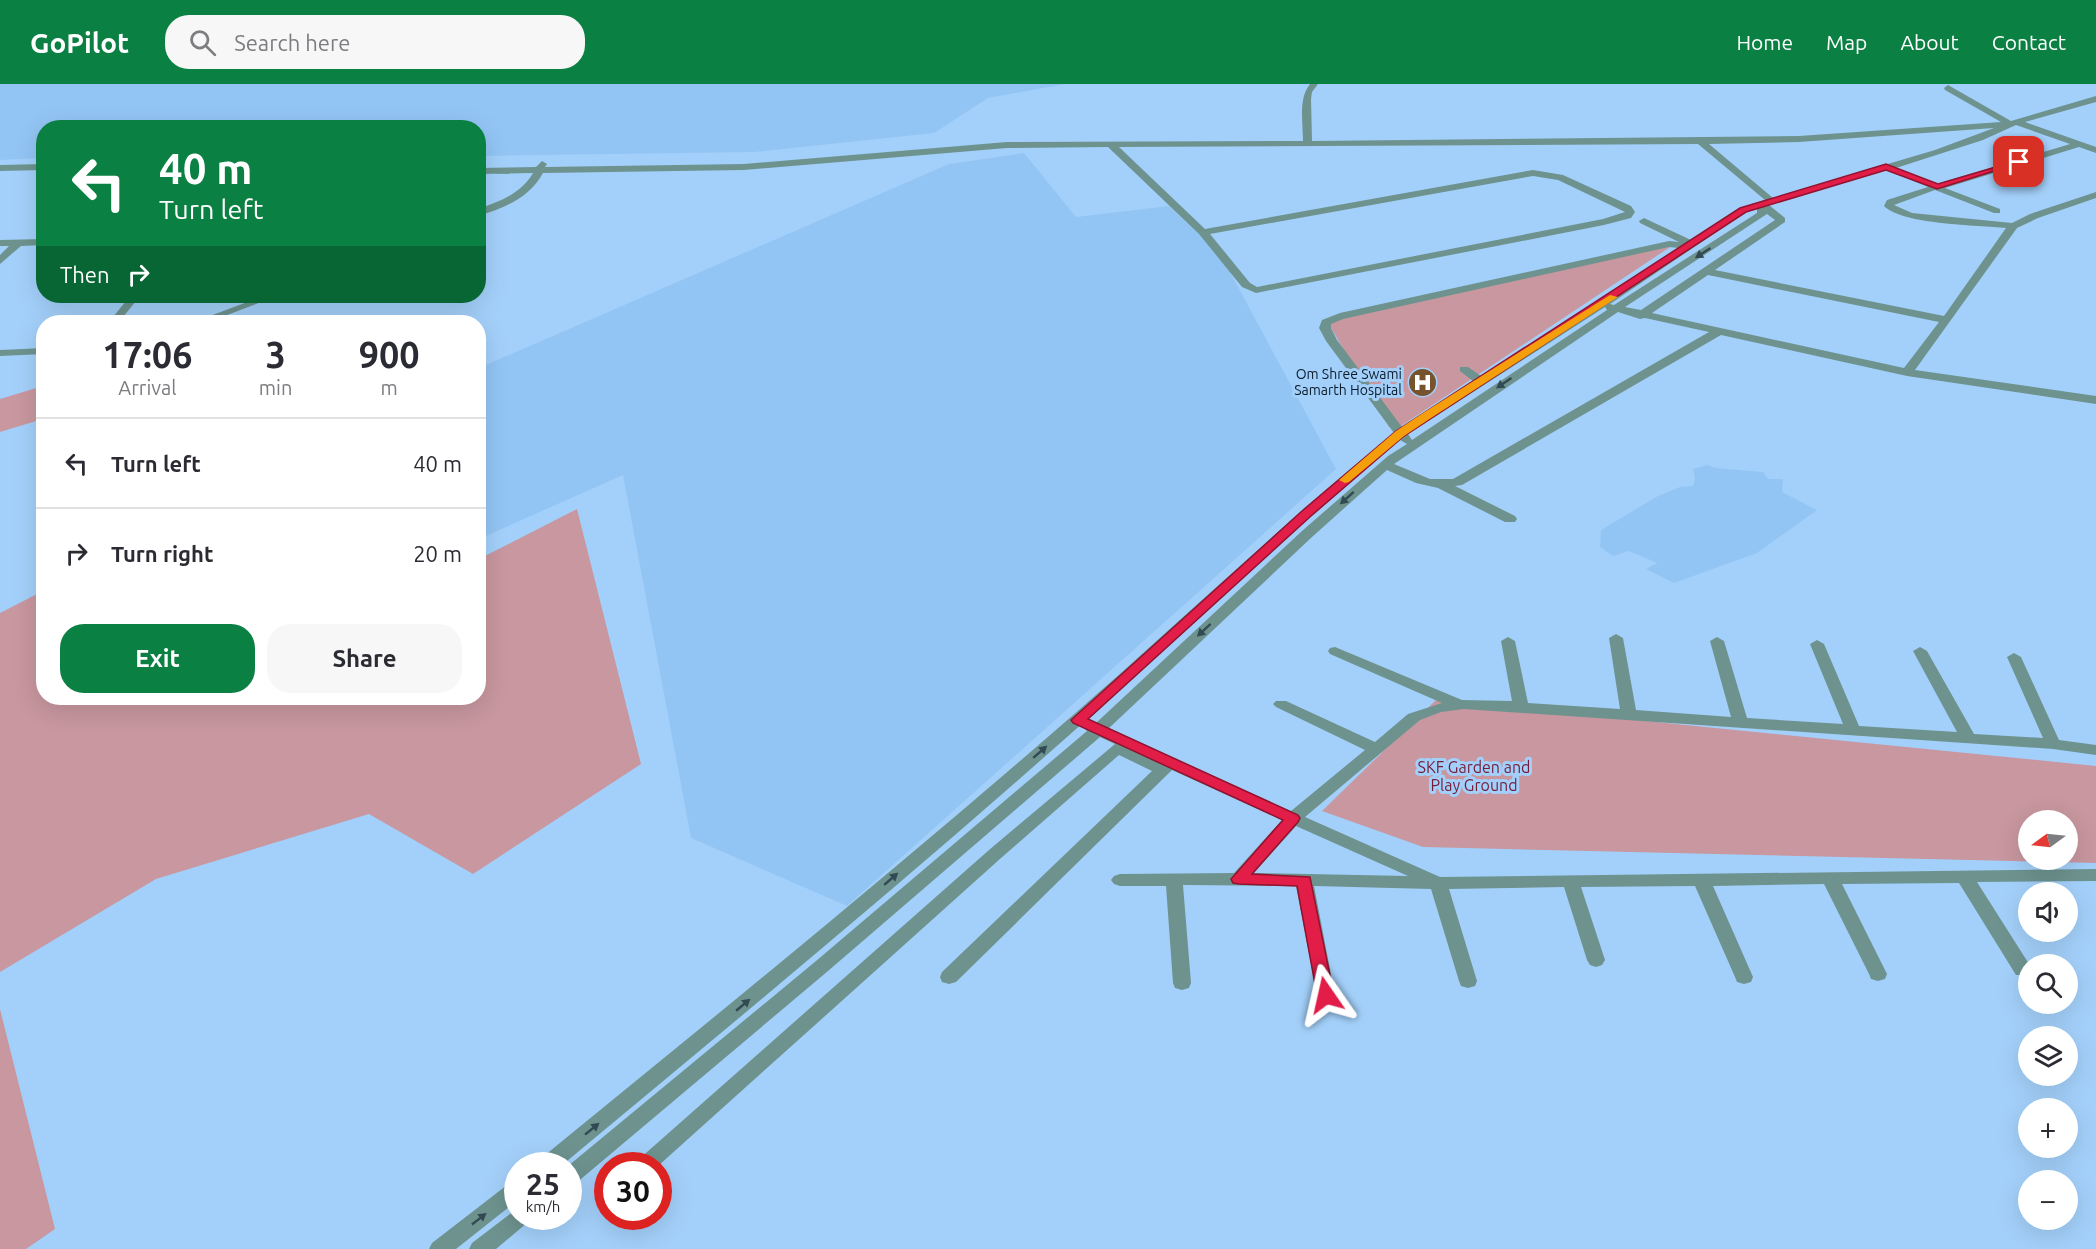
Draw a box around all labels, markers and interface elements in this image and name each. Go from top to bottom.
search box [165,15,585,69]
icon: search [186,26,219,59]
text: GoPilot [30,27,129,58]
text: Search here [234,30,350,55]
text: Home [1736,30,1793,54]
text: Map [1826,30,1867,54]
text: About [1900,30,1959,54]
text: Contact [1992,30,2066,54]
pin [1993,136,2044,187]
icon: left [60,144,138,222]
text: 40 m [159,145,253,192]
icon: arrive [2002,145,2035,178]
text: Turn left [159,194,263,224]
one-way arrow [1695,247,1711,258]
icon: right [122,258,155,291]
text: Then [60,262,110,287]
text: 17:06 [102,334,192,375]
text: 3 [265,334,286,375]
text: 900 [359,334,420,375]
place label: Om Shree Swami Samarth Hospital [1294,366,1402,398]
hospital icon: Om Shree Swami Samarth Hospital [1407,366,1439,398]
text: Arrival [118,376,177,399]
text: min [259,376,292,399]
text: m [381,376,398,399]
one-way arrow [1497,377,1513,389]
icon: left [60,447,93,480]
text: Turn left [111,451,201,476]
text: 40 m [413,451,462,476]
one-way arrow [1340,491,1355,504]
icon: right [60,537,93,570]
text: Turn right [111,541,213,566]
text: 20 m [413,541,462,566]
one-way arrow [1197,623,1212,637]
button: Exit [60,624,255,693]
button: Share [267,624,462,693]
one-way arrow [1032,746,1048,759]
park label: SKF Garden and Play Ground [1418,758,1530,794]
north arrow [2018,810,2078,870]
map controls [2018,810,2078,1230]
one-way arrow [884,872,899,886]
button: sound [2018,882,2078,942]
button: search [2018,954,2078,1014]
position arrow [1294,963,1358,1027]
one-way arrow [735,999,750,1012]
button: layers [2018,1026,2078,1086]
button: + [2018,1098,2078,1158]
one-way arrow [584,1123,600,1136]
speed limit sign: 30 [594,1152,672,1230]
text: 25 [526,1167,560,1201]
button: − [2018,1170,2078,1230]
text: km/h [526,1198,560,1215]
one-way arrow [471,1213,486,1225]

